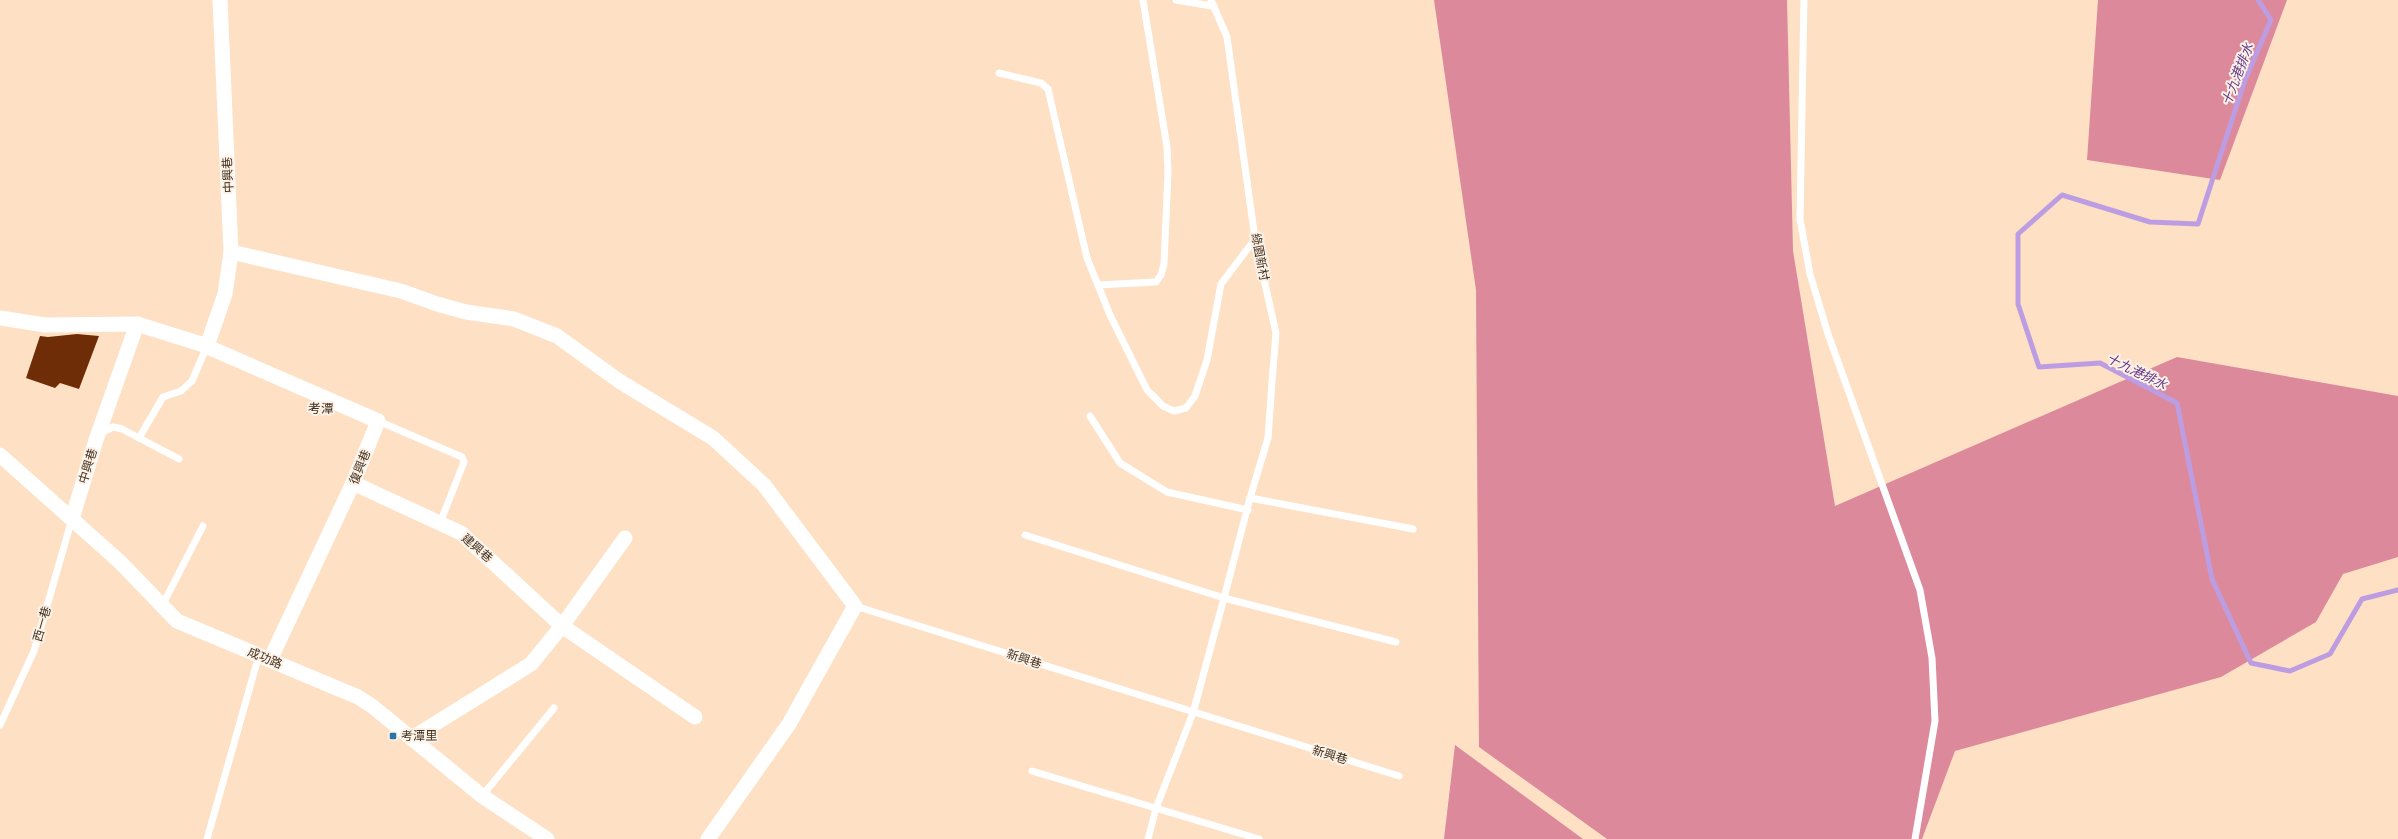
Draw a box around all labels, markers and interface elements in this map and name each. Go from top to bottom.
water label: 十九港排水 [2218,40,2256,107]
street label: 中興巷 [219,157,236,193]
street label: 綠園新村 [1249,232,1273,283]
water label: 十九港排水 [2104,350,2171,393]
district label: 考潭 [308,400,334,416]
street label: 中興巷 [75,446,100,485]
street label: 復興巷 [346,447,373,486]
street label: 建興巷 [459,530,496,565]
street label: 西一巷 [29,604,54,643]
street label: 成功路 [246,644,285,671]
street label: 新興巷 [1005,646,1044,671]
place label: 考潭里 [401,728,437,743]
marker: 考潭里 [388,731,398,741]
street label: 新興巷 [1311,742,1350,767]

